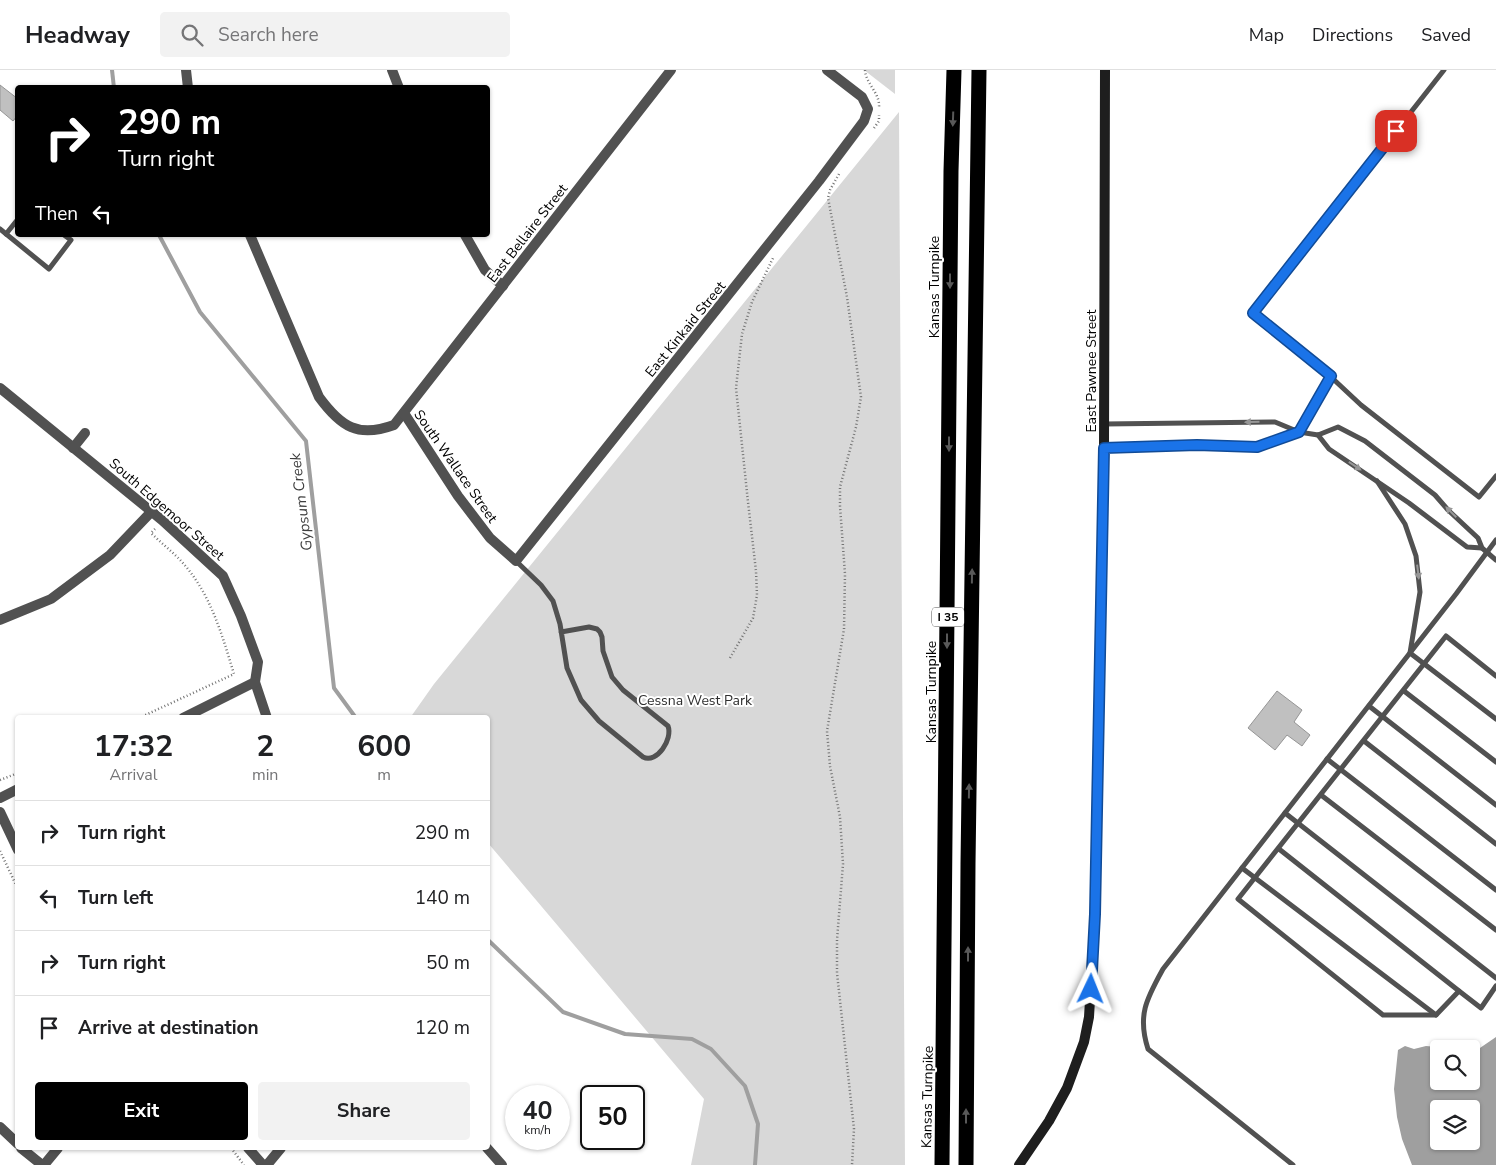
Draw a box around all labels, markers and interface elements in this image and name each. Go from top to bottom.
search box [160,12,510,57]
text: Headway [25,19,130,51]
icon: search [178,21,206,49]
text: Search here [218,22,319,48]
text: Map [1249,23,1284,47]
text: Directions [1312,23,1393,47]
text: Saved [1421,23,1471,47]
text: 290 m [118,99,221,146]
icon: right [35,105,100,170]
pin [1375,110,1417,152]
one-way arrow [948,111,956,127]
icon: arrive [1382,117,1410,145]
text: Turn right [118,144,214,174]
street label: East Bellaire Street [483,180,572,287]
icon: left [88,200,116,228]
text: Then [35,201,78,227]
street label: Kansas Turnpike [925,236,944,338]
one-way arrow [946,273,954,289]
street label: East Kinkaid Street [641,277,730,381]
street label: East Pawnee Street [1082,309,1101,432]
street label: South Wallace Street [409,406,502,527]
one-way arrow [1244,418,1260,426]
one-way arrow [945,436,953,452]
water label: Gypsum Creek [285,451,317,552]
street label: South Edgemoor Street [105,454,228,565]
one-way arrow [1348,461,1362,471]
one-way arrow [1445,506,1457,518]
one-way arrow [1414,564,1422,580]
one-way arrow [968,568,976,584]
road number: I 35 [932,608,964,626]
one-way arrow [943,633,951,649]
street label: Kansas Turnpike [922,641,941,743]
park label: Cessna West Park [638,691,753,710]
text: 17:32 [94,726,173,767]
text: 2 [256,726,274,767]
text: 600 [357,726,411,767]
text: Arrival [109,764,158,786]
text: min [252,764,278,786]
text: m [377,764,391,786]
one-way arrow [965,783,973,799]
icon: right [35,819,63,847]
text: Turn right [78,820,165,846]
text: 290 m [415,820,470,846]
icon: left [35,884,63,912]
text: Turn left [78,885,153,911]
text: 140 m [415,885,470,911]
one-way arrow [964,946,972,962]
icon: right [35,949,63,977]
text: Turn right [78,950,165,976]
text: 50 m [426,950,470,976]
position arrow [1064,962,1116,1014]
icon: arrive [35,1014,63,1042]
text: Arrive at destination [78,1015,259,1041]
text: 120 m [415,1015,470,1041]
map controls [1430,1040,1480,1150]
button: search [1430,1040,1480,1090]
street label: Kansas Turnpike [917,1046,938,1148]
button: Exit [35,1082,248,1140]
button: Share [258,1082,470,1140]
speed limit sign: 50 [580,1085,645,1150]
text: 40 [522,1094,553,1128]
button: layers [1430,1100,1480,1150]
one-way arrow [962,1108,970,1124]
text: km/h [524,1122,551,1138]

